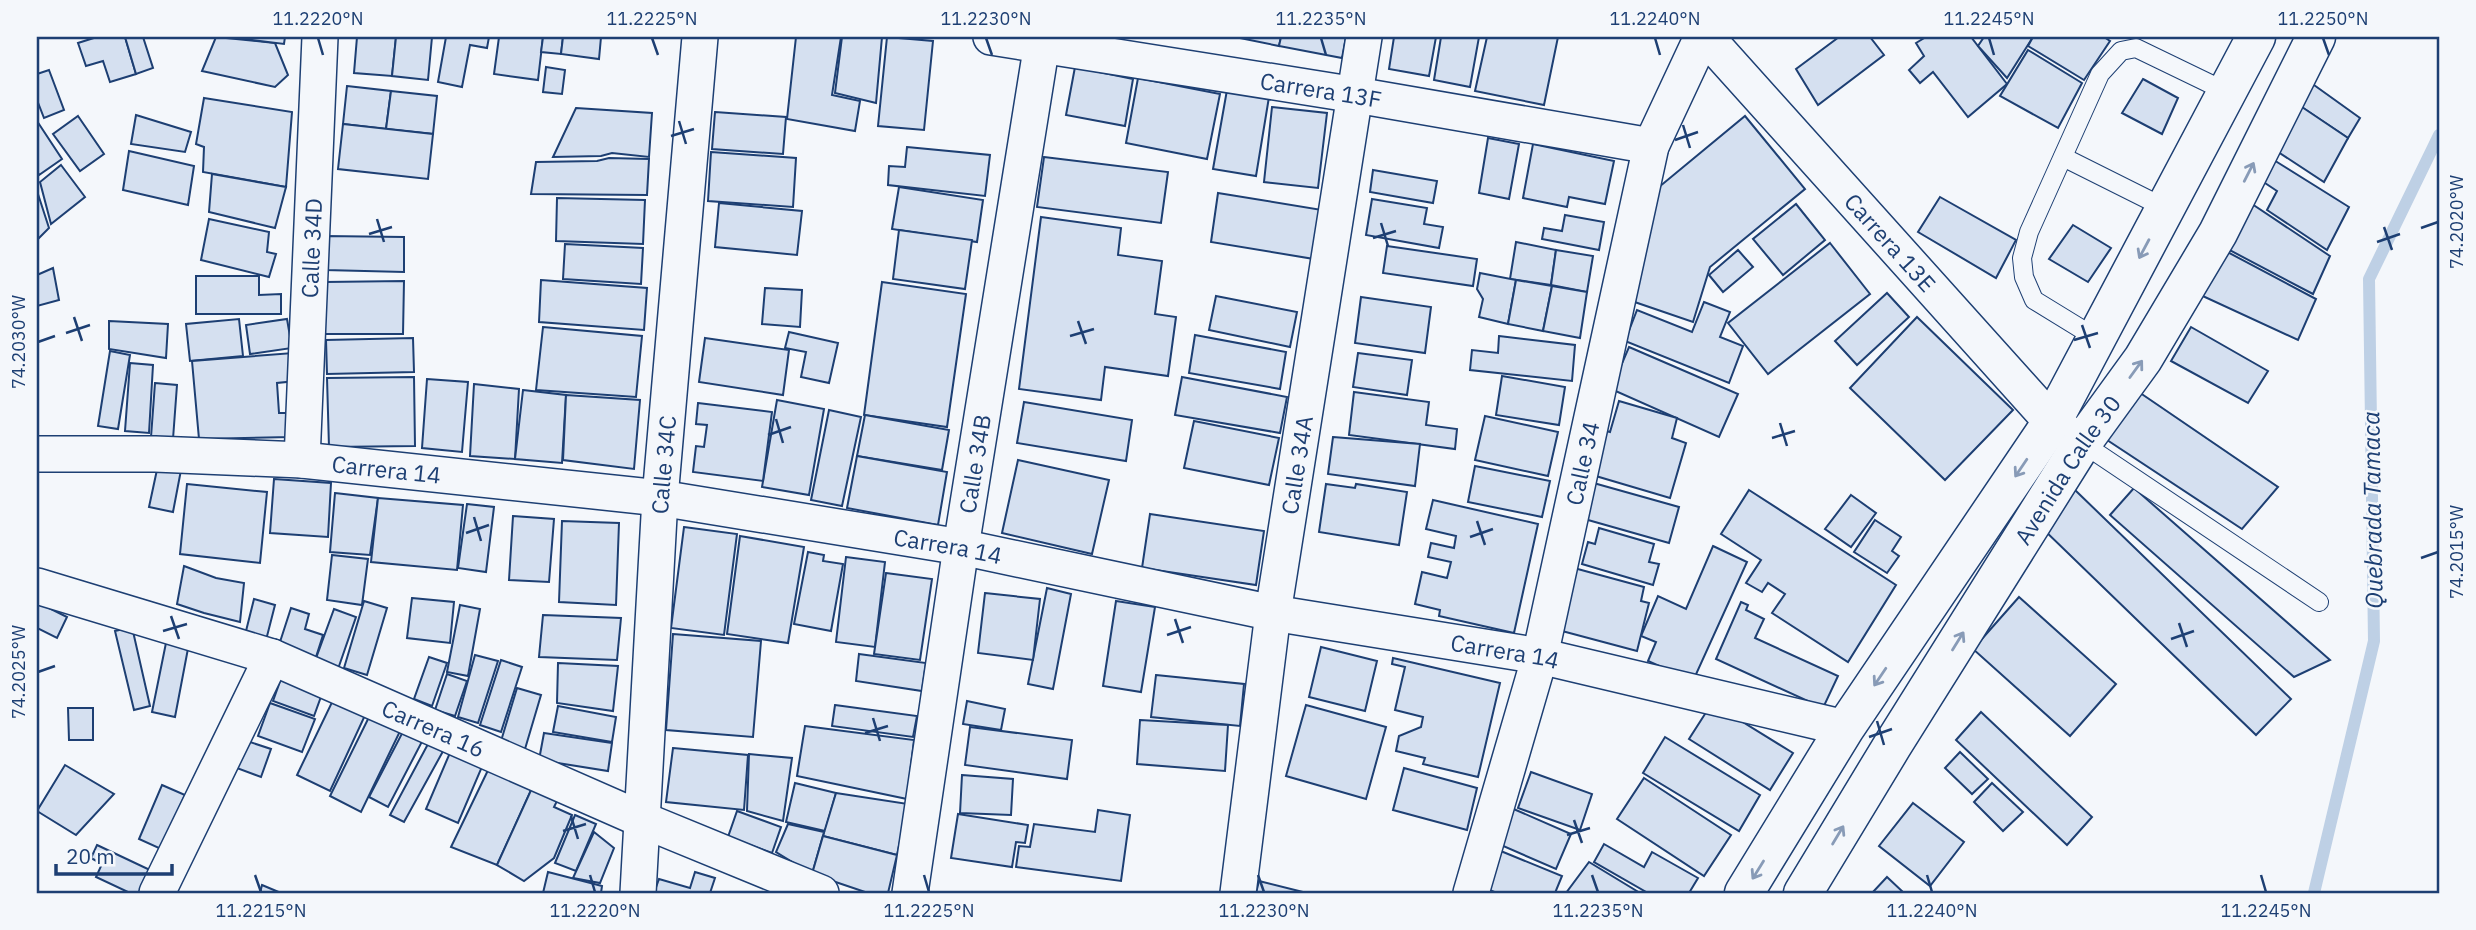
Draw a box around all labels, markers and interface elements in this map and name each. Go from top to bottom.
text: 11.2220°N [273,7,363,30]
text: 11.2225°N [607,7,697,30]
text: 11.2230°N [941,7,1031,30]
text: 11.2235°N [1276,7,1366,30]
text: 11.2240°N [1610,7,1700,30]
text: 11.2245°N [1944,7,2034,30]
text: 11.2250°N [2278,7,2368,30]
street label: Carrera 13F [1258,65,1384,114]
one-way arrow [2242,162,2256,183]
text: 74.2020°W [2445,175,2468,269]
street label: Carrera 13E [1838,186,1943,298]
street label: Calle 34D [294,198,328,299]
one-way arrow [2137,238,2151,258]
text: 74.2030°W [7,295,30,389]
one-way arrow [2129,360,2143,379]
street label: Avenida Calle 30 [2007,389,2127,550]
water label: Quebrada Tamaca [2354,411,2390,609]
street label: Calle 34B [952,412,997,515]
street label: Calle 34A [1274,413,1319,516]
street label: Calle 34C [644,414,682,515]
street label: Calle 34 [1558,419,1606,508]
street label: Carrera 14 [330,448,443,490]
one-way arrow [2013,458,2028,477]
text: 74.2015°W [2445,505,2468,599]
street label: Carrera 14 [892,521,1005,570]
text: 74.2025°W [7,625,30,719]
street label: Carrera 14 [1448,627,1562,675]
one-way arrow [1951,632,1965,652]
one-way arrow [1873,667,1887,686]
street label: Carrera 16 [377,692,490,764]
one-way arrow [1832,825,1846,845]
scale bar [56,832,172,876]
text: 20 m [66,842,115,870]
one-way arrow [1751,859,1765,879]
text: 11.2215°N [216,899,306,922]
text: 11.2220°N [550,899,640,922]
text: 11.2225°N [884,899,974,922]
text: 11.2230°N [1219,899,1309,922]
text: 11.2235°N [1553,899,1643,922]
text: 11.2240°N [1887,899,1977,922]
text: 11.2245°N [2221,899,2311,922]

